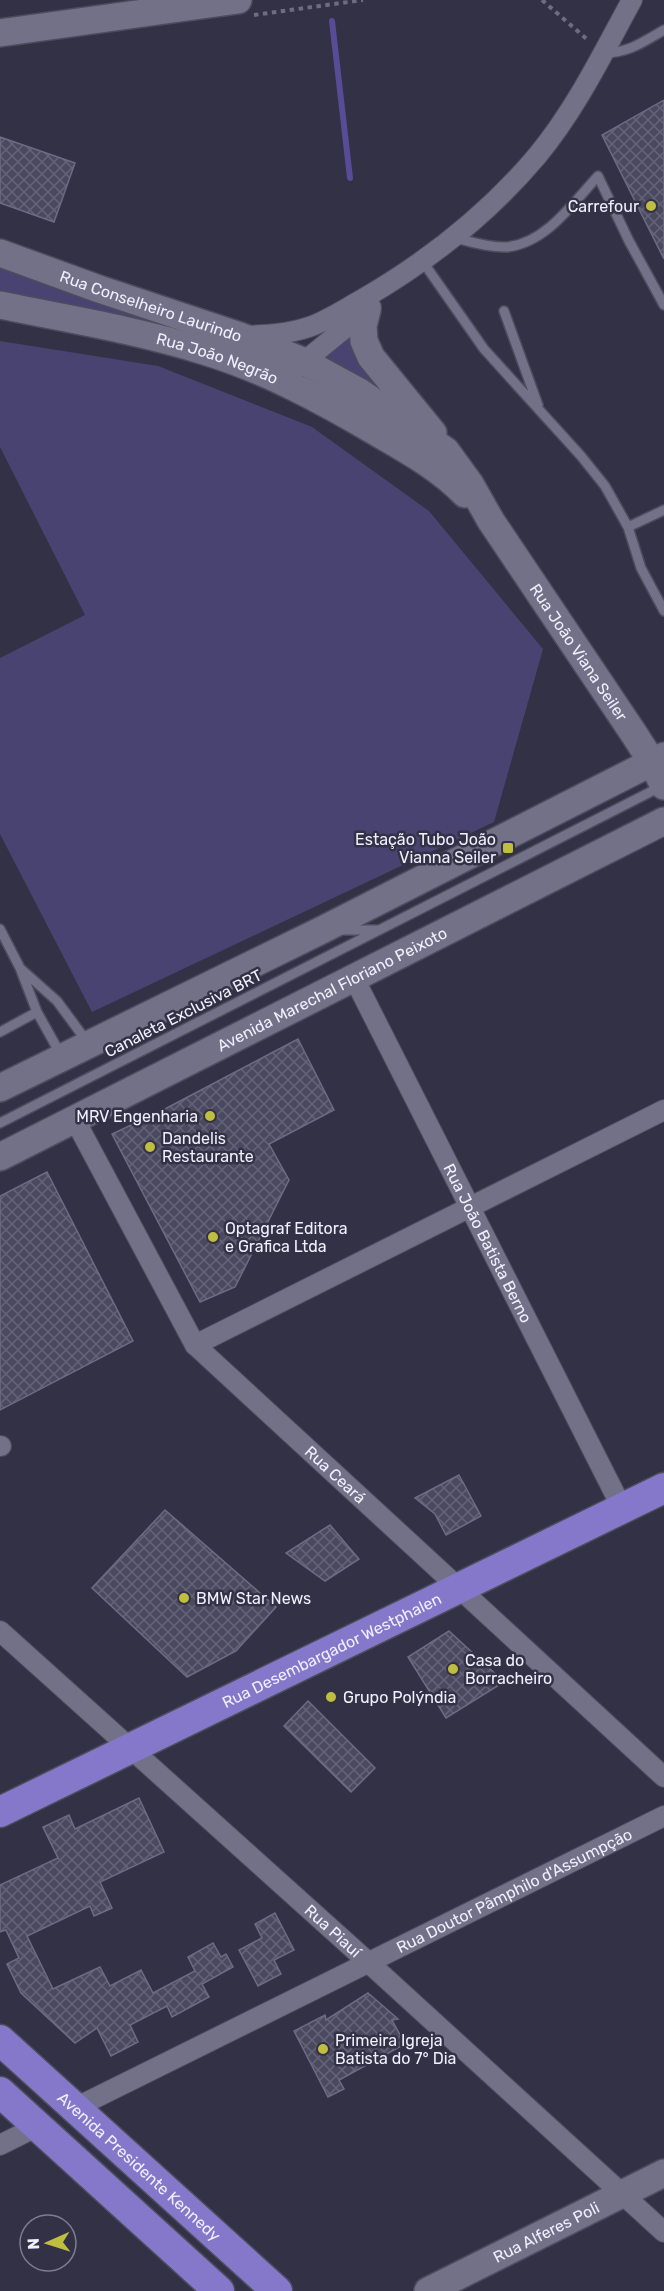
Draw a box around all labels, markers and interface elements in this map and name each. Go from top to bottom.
place label: Carrefour [568,197,639,216]
marker: Carrefour [644,199,658,213]
street label: Rua Conselheiro Laurindo [57,267,244,346]
street label: Rua João Negrão [154,329,281,388]
street label: Rua João Viana Seiler [526,580,631,724]
place label: Estação Tubo João Vianna Seiler [355,830,496,867]
marker: Estação Tubo João Vianna Seiler [501,841,515,855]
street label: Avenida Marechal Floriano Peixoto [214,923,450,1056]
street label: Canaleta Exclusiva BRT [101,966,265,1061]
place label: MRV Engenharia [76,1107,198,1126]
marker: MRV Engenharia [203,1109,217,1123]
place label: Dandelis Restaurante [162,1129,254,1166]
marker: Dandelis Restaurante [143,1140,157,1154]
street label: Rua João Batista Berno [439,1161,536,1326]
place label: Optagraf Editora e Grafica Ltda [225,1219,348,1256]
marker: Optagraf Editora e Grafica Ltda [206,1230,220,1244]
street label: Rua Ceará [301,1442,370,1508]
place label: BMW Star News [196,1589,311,1608]
street label: Rua Desembargador Westphalen [219,1589,445,1712]
marker: BMW Star News [177,1591,191,1605]
place label: Casa do Borracheiro [465,1651,552,1688]
marker: Casa do Borracheiro [446,1662,460,1676]
place label: Grupo Polýndia [343,1688,456,1707]
marker: Grupo Polýndia [324,1690,338,1704]
street label: Rua Doutor Pâmphilo d'Assumpção [393,1824,635,1957]
street label: Rua Piauí [301,1901,366,1962]
place label: Primeira Igreja Batista do 7° Dia [335,2031,456,2068]
marker: Primeira Igreja Batista do 7° Dia [316,2042,330,2056]
street label: Avenida Presidente Kennedy [54,2088,224,2245]
street label: Rua Alferes Poli [490,2198,603,2267]
north arrow [18,2213,78,2273]
text: N [24,2238,43,2250]

